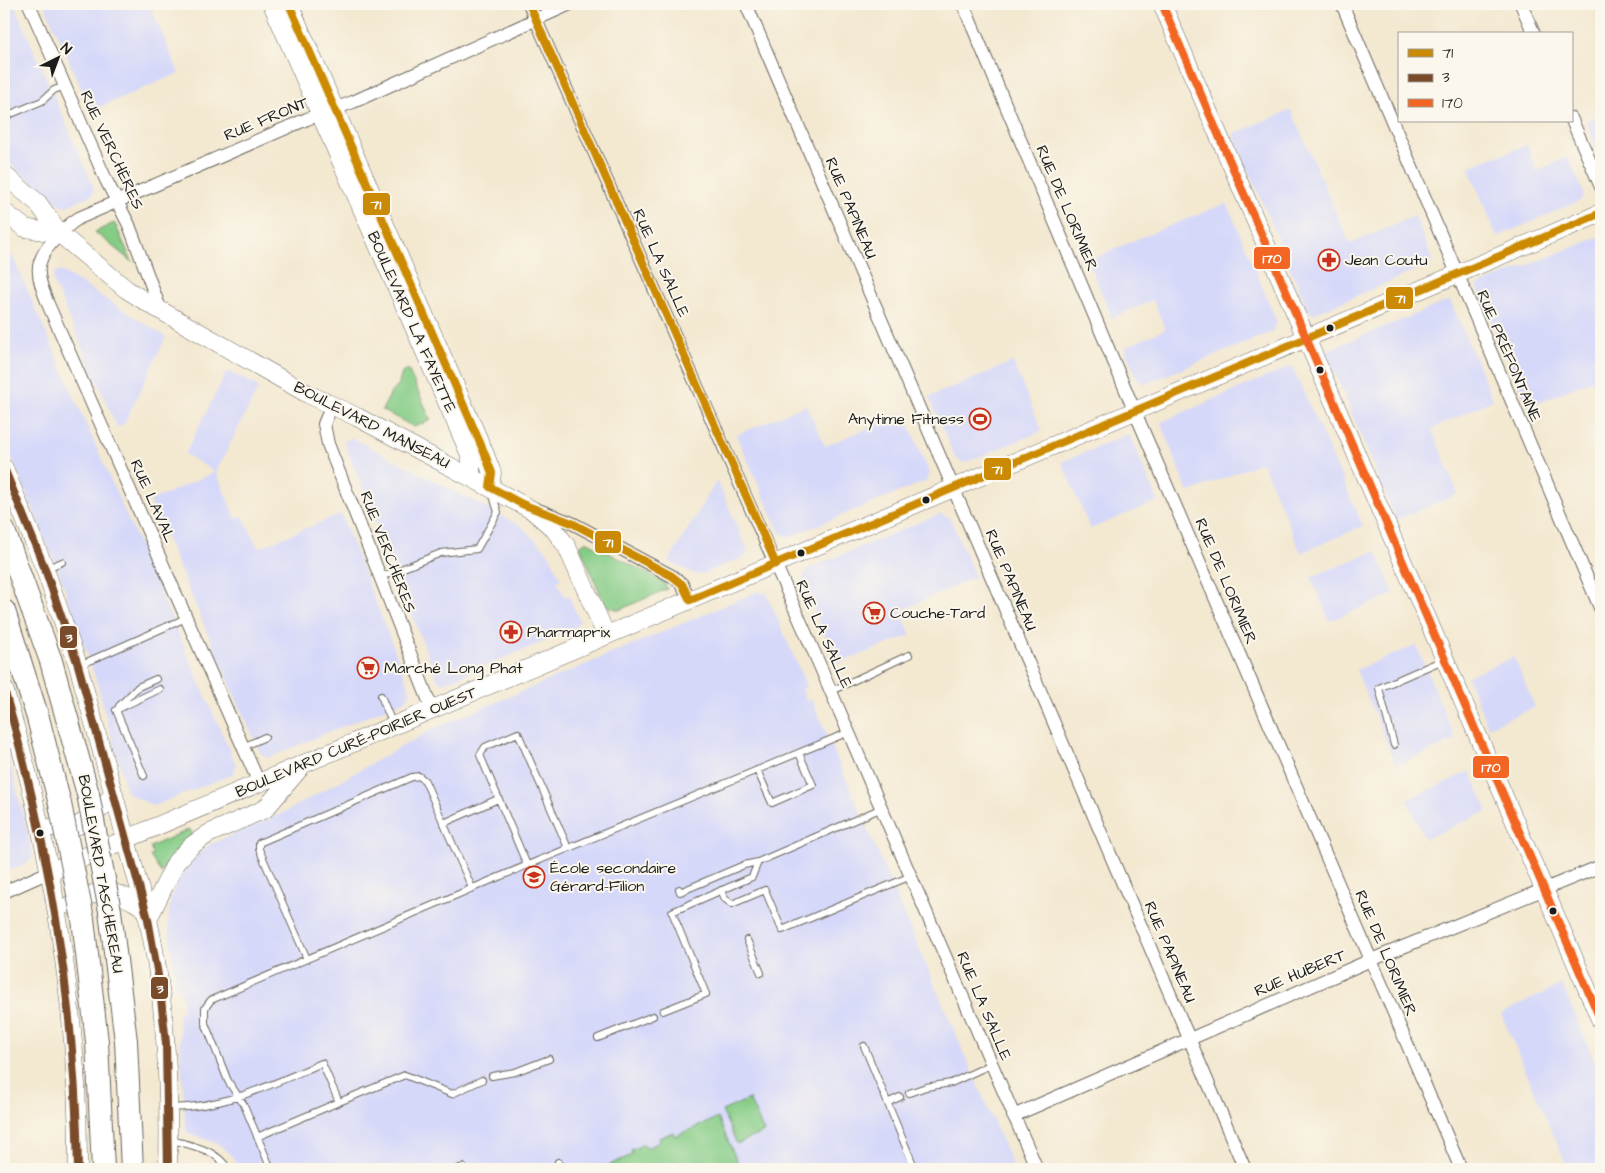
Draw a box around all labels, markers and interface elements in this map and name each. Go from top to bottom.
north arrow [32,32,82,82]
legend [1398,32,1572,122]
text: N [56,39,76,60]
text: 71 [1442,43,1453,64]
text: 3 [1442,67,1450,88]
street label: RUE VERCHÈRES [75,87,149,213]
street label: RUE FRONT [221,91,312,147]
text: 170 [1442,93,1463,114]
street label: RUE DE LORIMIER [1031,142,1103,274]
street label: RUE PAPINEAU [820,154,882,262]
line badge: 71 [362,192,391,216]
text: 71 [370,195,381,215]
street label: RUE LA SALLE [627,205,695,321]
street label: BOULEVARD LA FAYETTE [362,228,462,417]
line badge: 170 [1253,246,1291,270]
pharmacy icon: Jean Coutu [1317,248,1341,272]
text: 170 [1262,249,1282,269]
place label: Jean Coutu [1345,249,1428,271]
line badge: 71 [1385,286,1414,310]
street label: RUE PRÉFONTAINE [1471,287,1547,426]
text: 71 [1394,289,1405,309]
unlabelled marker [1325,323,1335,333]
unlabelled marker [1315,365,1325,375]
street label: BOULEVARD MANSEAU [290,376,454,474]
sports icon: Anytime Fitness [968,407,992,431]
place label: Anytime Fitness [848,408,964,431]
street label: RUE LAVAL [125,456,181,546]
line badge: 71 [983,457,1012,481]
text: 71 [991,460,1002,480]
street label: RUE VERCHÈRES [355,488,421,616]
unlabelled marker [921,495,931,505]
street label: RUE DE LORIMIER [1190,515,1262,647]
street label: RUE PAPINEAU [980,526,1042,634]
line badge: 71 [594,530,622,554]
text: 71 [602,533,613,553]
unlabelled marker [796,548,806,558]
street label: RUE LA SALLE [790,576,858,692]
supermarket icon: Couche-Tard [862,601,886,625]
place label: Couche-Tard [890,602,985,624]
pharmacy icon: Pharmaprix [499,620,523,644]
place label: Pharmaprix [527,621,611,643]
line badge: 3 [59,625,78,649]
text: 3 [64,628,73,648]
supermarket icon: Marché Long Phat [356,656,380,680]
place label: Marché Long Phat [384,657,523,680]
street label: BOULEVARD CURÉ-POIRIER OUEST [232,681,480,803]
line badge: 170 [1472,755,1510,779]
text: 170 [1481,758,1501,778]
street label: BOULEVARD TASCHEREAU [73,773,129,975]
unlabelled marker [35,828,45,838]
place label: École secondaire Gérard-Filion [550,857,677,897]
school or university icon: École secondaire Gérard-Filion [522,865,546,889]
street label: RUE DE LORIMIER [1350,887,1422,1019]
street label: RUE PAPINEAU [1139,898,1201,1006]
unlabelled marker [1548,906,1558,916]
street label: RUE HUBERT [1251,944,1349,1002]
street label: RUE LA SALLE [951,948,1017,1064]
line badge: 3 [150,976,169,1000]
text: 3 [155,979,164,999]

